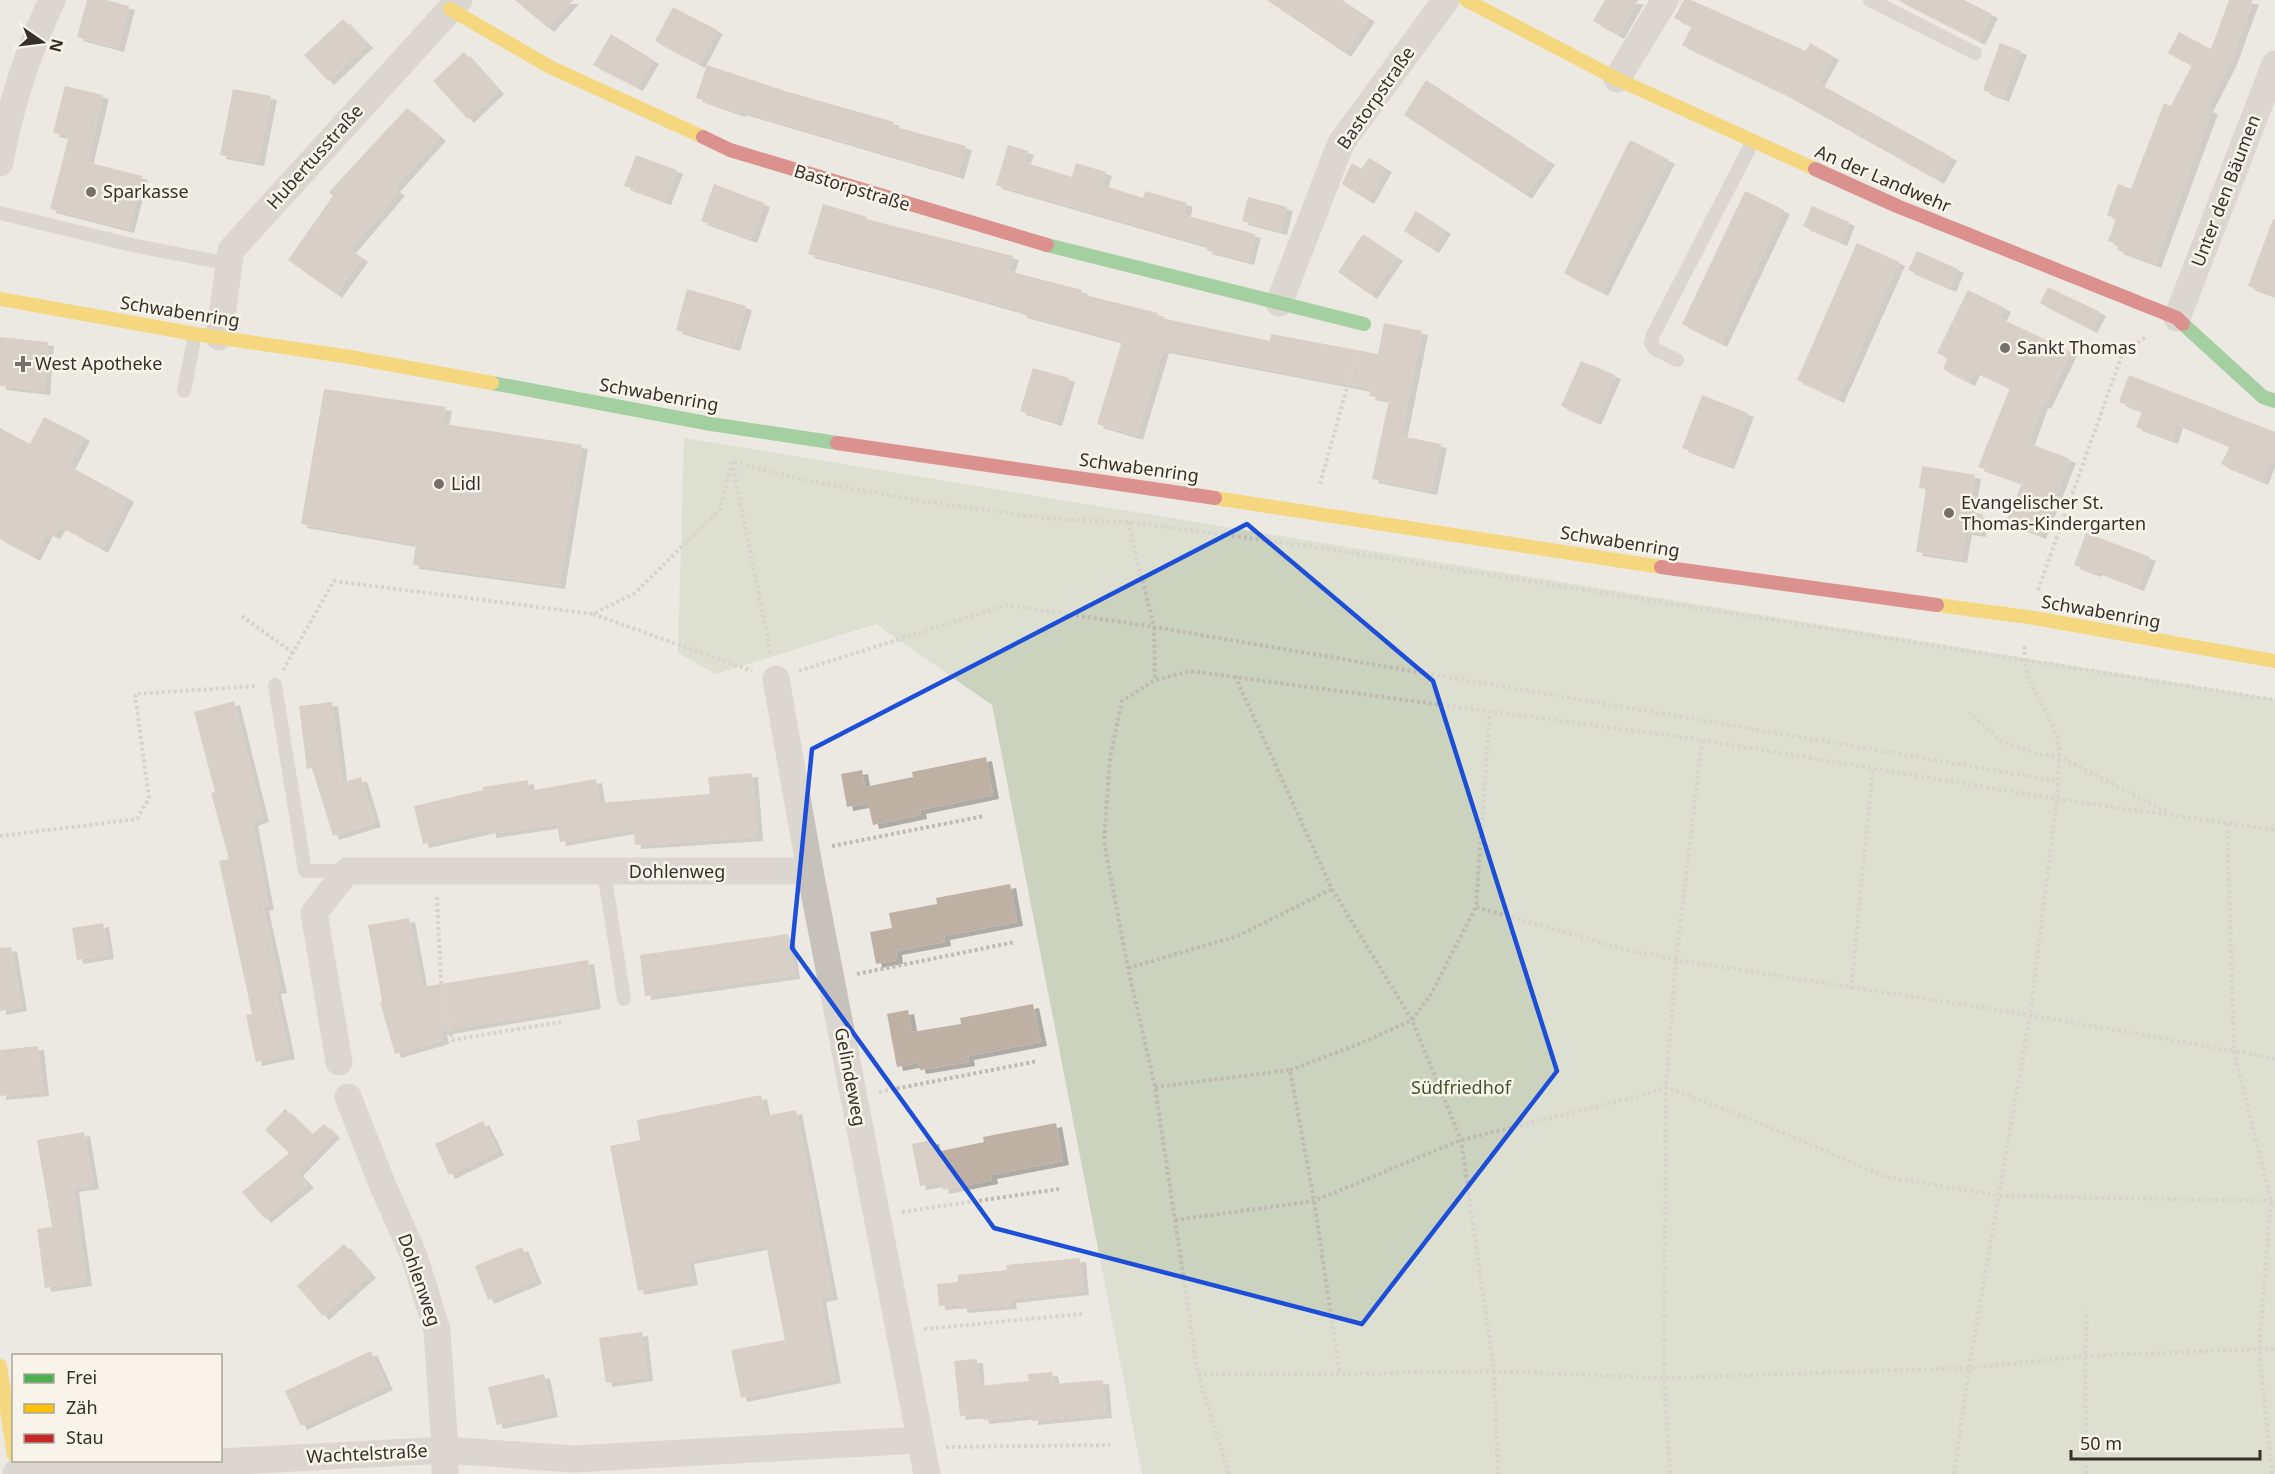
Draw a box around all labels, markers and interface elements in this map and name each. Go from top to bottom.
north arrow [12,12,72,72]
text: N [44,37,69,55]
street label: Bastorpstraße [1331,41,1419,154]
street label: Hubertusstraße [261,99,368,214]
street label: Unter den Bäumen [2185,111,2265,270]
street label: An der Landwehr [1812,139,1955,218]
street label: Bastorpstraße [791,158,913,216]
place label: Sparkasse [103,179,189,203]
marker: Sparkasse [84,185,98,199]
street label: Schwabenring [119,290,242,332]
place label: Sankt Thomas [2017,335,2136,359]
marker: Sankt Thomas [1998,341,2012,355]
place label: West Apotheke [35,351,162,375]
marker: West Apotheke [16,357,30,371]
street label: Schwabenring [598,372,721,416]
street label: Schwabenring [1078,447,1200,487]
place label: Lidl [451,471,481,495]
marker: Lidl [432,477,446,491]
place label: Evangelischer St. Thomas-Kindergarten [1961,490,2146,535]
marker: Evangelischer St. Thomas-Kindergarten [1942,506,1956,520]
street label: Schwabenring [1559,520,1682,562]
street label: Schwabenring [2040,589,2163,633]
street label: Dohlenweg [629,859,725,883]
street label: Gelindeweg [830,1025,872,1128]
park label: Südfriedhof [1411,1075,1512,1099]
street label: Dohlenweg [393,1230,447,1329]
legend [12,1354,222,1462]
text: Frei [66,1365,97,1389]
text: Zäh [66,1395,98,1419]
scale bar [2071,1423,2260,1461]
text: Stau [66,1425,104,1449]
text: 50 m [2080,1431,2122,1455]
street label: Wachtelstraße [306,1438,428,1468]

